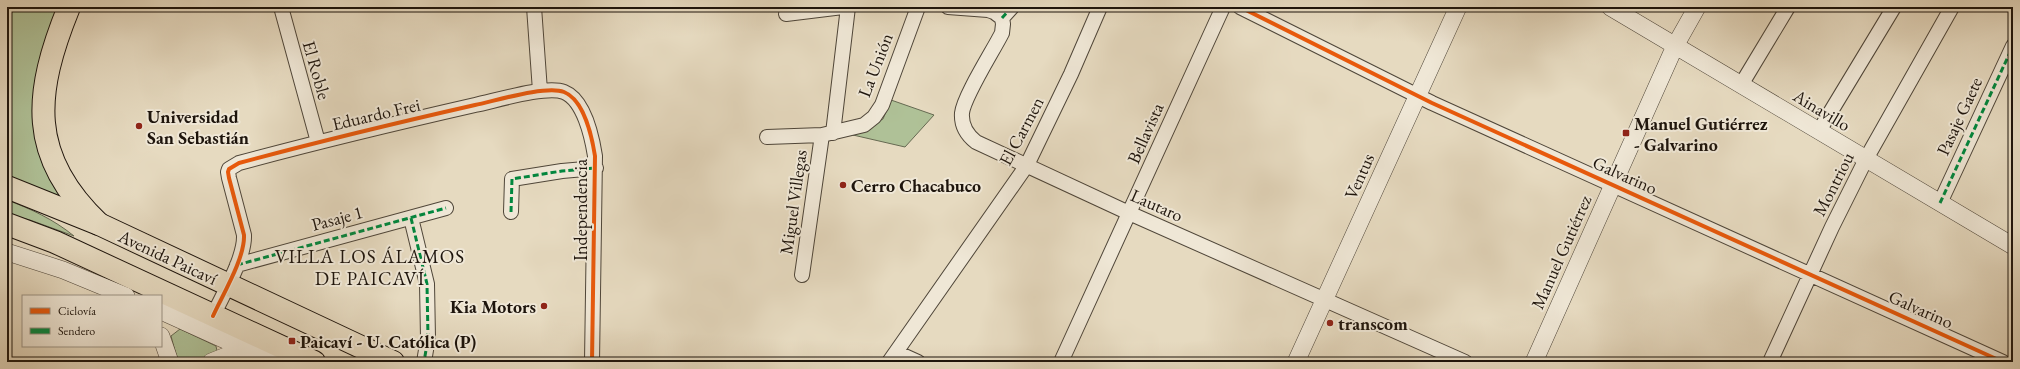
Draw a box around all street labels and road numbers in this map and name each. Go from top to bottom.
street label: La Unión [852,29,898,100]
street label: El Roble [298,38,336,102]
street label: Pasaje Gaete [1931,73,1987,159]
street label: Ainavillo [1788,83,1855,136]
street label: El Carmen [993,92,1049,169]
street label: Eduardo Frei [330,93,423,135]
street label: Bellavista [1121,98,1169,167]
street label: Miguel Villegas [774,148,812,256]
street label: Montriou [1807,148,1859,220]
street label: Ventus [1339,149,1379,203]
street label: Galvarino [1589,151,1661,199]
street label: Independencia [569,158,592,261]
street label: Lautaro [1127,183,1187,227]
street label: Manuel Gutiérrez [1526,191,1597,313]
street label: Pasaje 1 [309,200,365,236]
street label: Avenida Paicaví [114,224,222,290]
street label: Galvarino [1885,285,1957,333]

